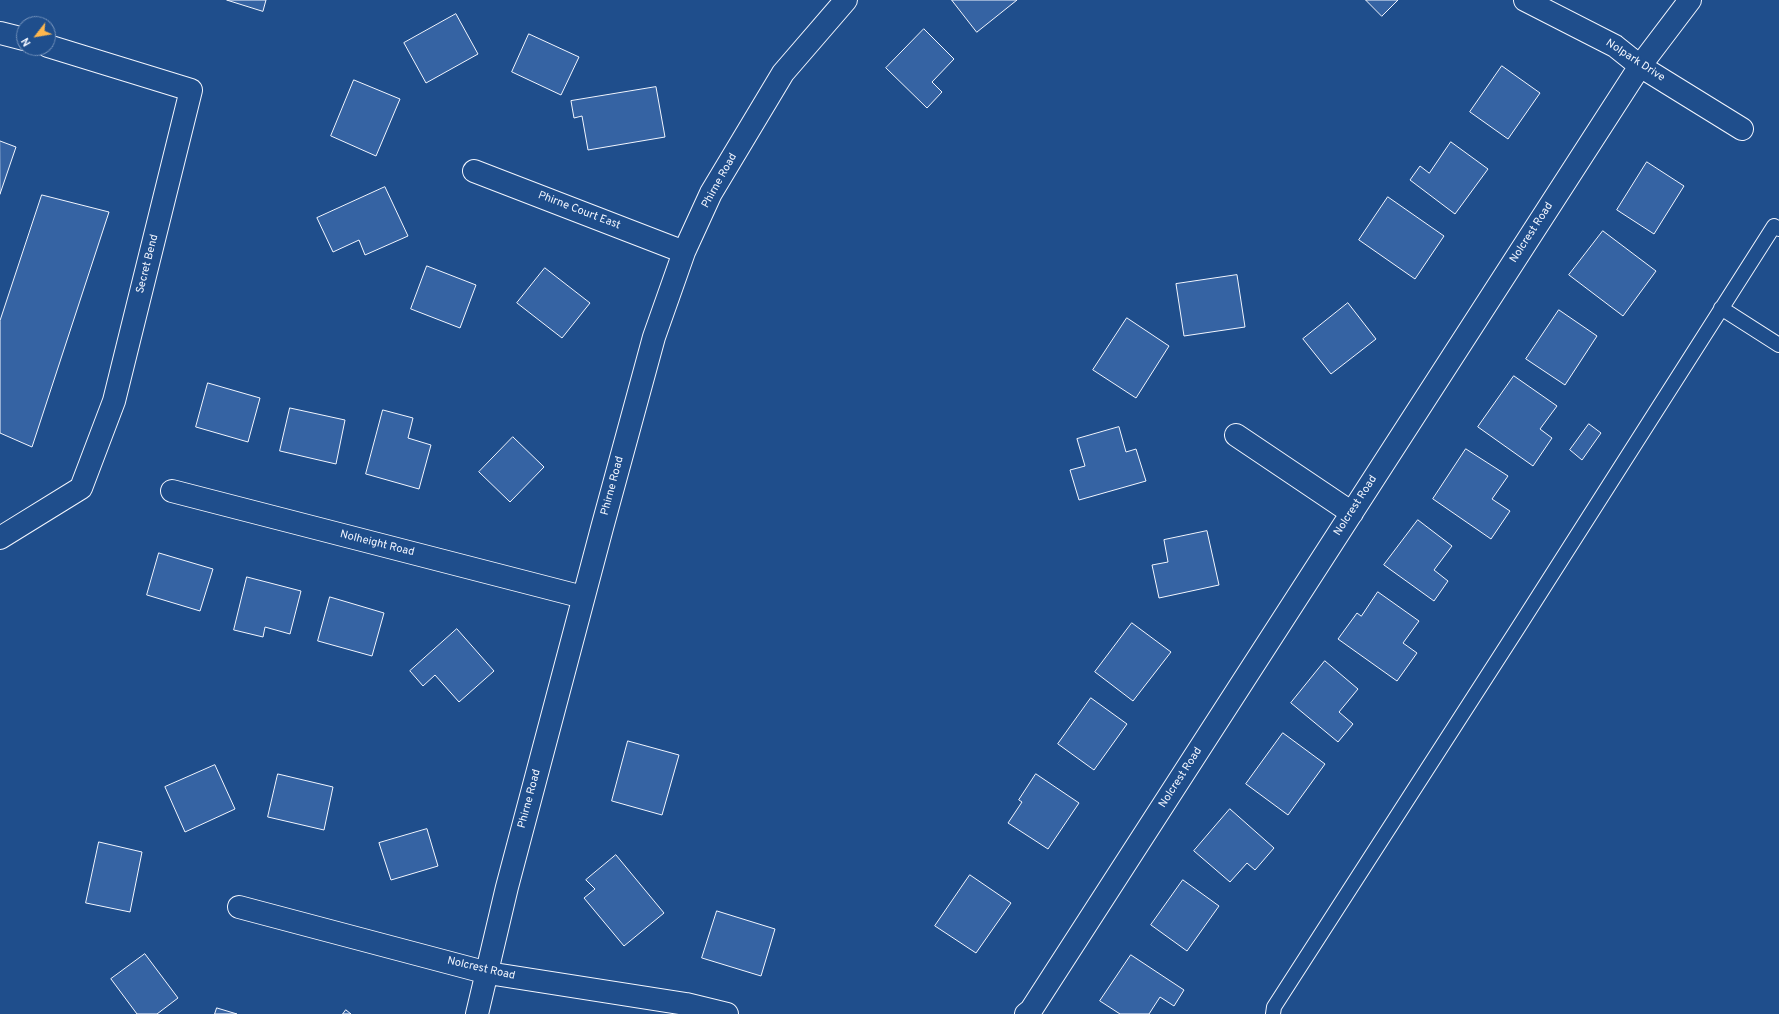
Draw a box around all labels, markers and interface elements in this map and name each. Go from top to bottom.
north arrow [16,16,56,56]
text: N [19,35,35,49]
street label: Nolpark Drive [1603,37,1667,85]
street label: Phirne Road [700,151,740,211]
street label: Phirne Court East [536,189,622,233]
street label: Nolcrest Road [1508,200,1556,266]
street label: Secret Bend [134,233,162,295]
street label: Phirne Road [599,455,627,517]
street label: Nolcrest Road [1332,473,1380,539]
street label: Nolheight Road [338,528,416,560]
street label: Nolcrest Road [1157,745,1205,811]
street label: Phirne Road [516,768,544,830]
street label: Nolcrest Road [446,955,516,983]

